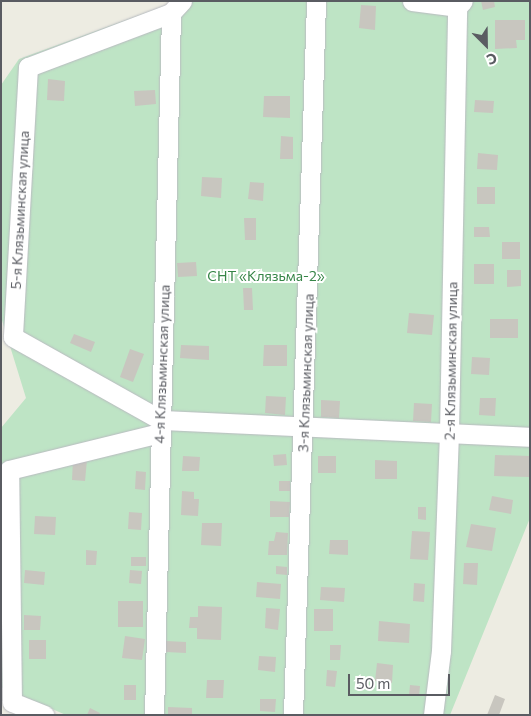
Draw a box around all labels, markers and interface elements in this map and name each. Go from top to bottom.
north arrow [461,20,511,70]
text: С [484,50,500,69]
street label: 5-я Клязьминская улица [7,130,33,290]
park label: СНТ «Клязьма-2» [207,268,325,284]
street label: 2-я Клязьминская улица [441,282,461,440]
street label: 4-я Клязьминская улица [151,284,173,444]
street label: 3-я Клязьминская улица [295,293,317,453]
scale bar [351,664,454,696]
text: 50 m [356,674,390,692]

